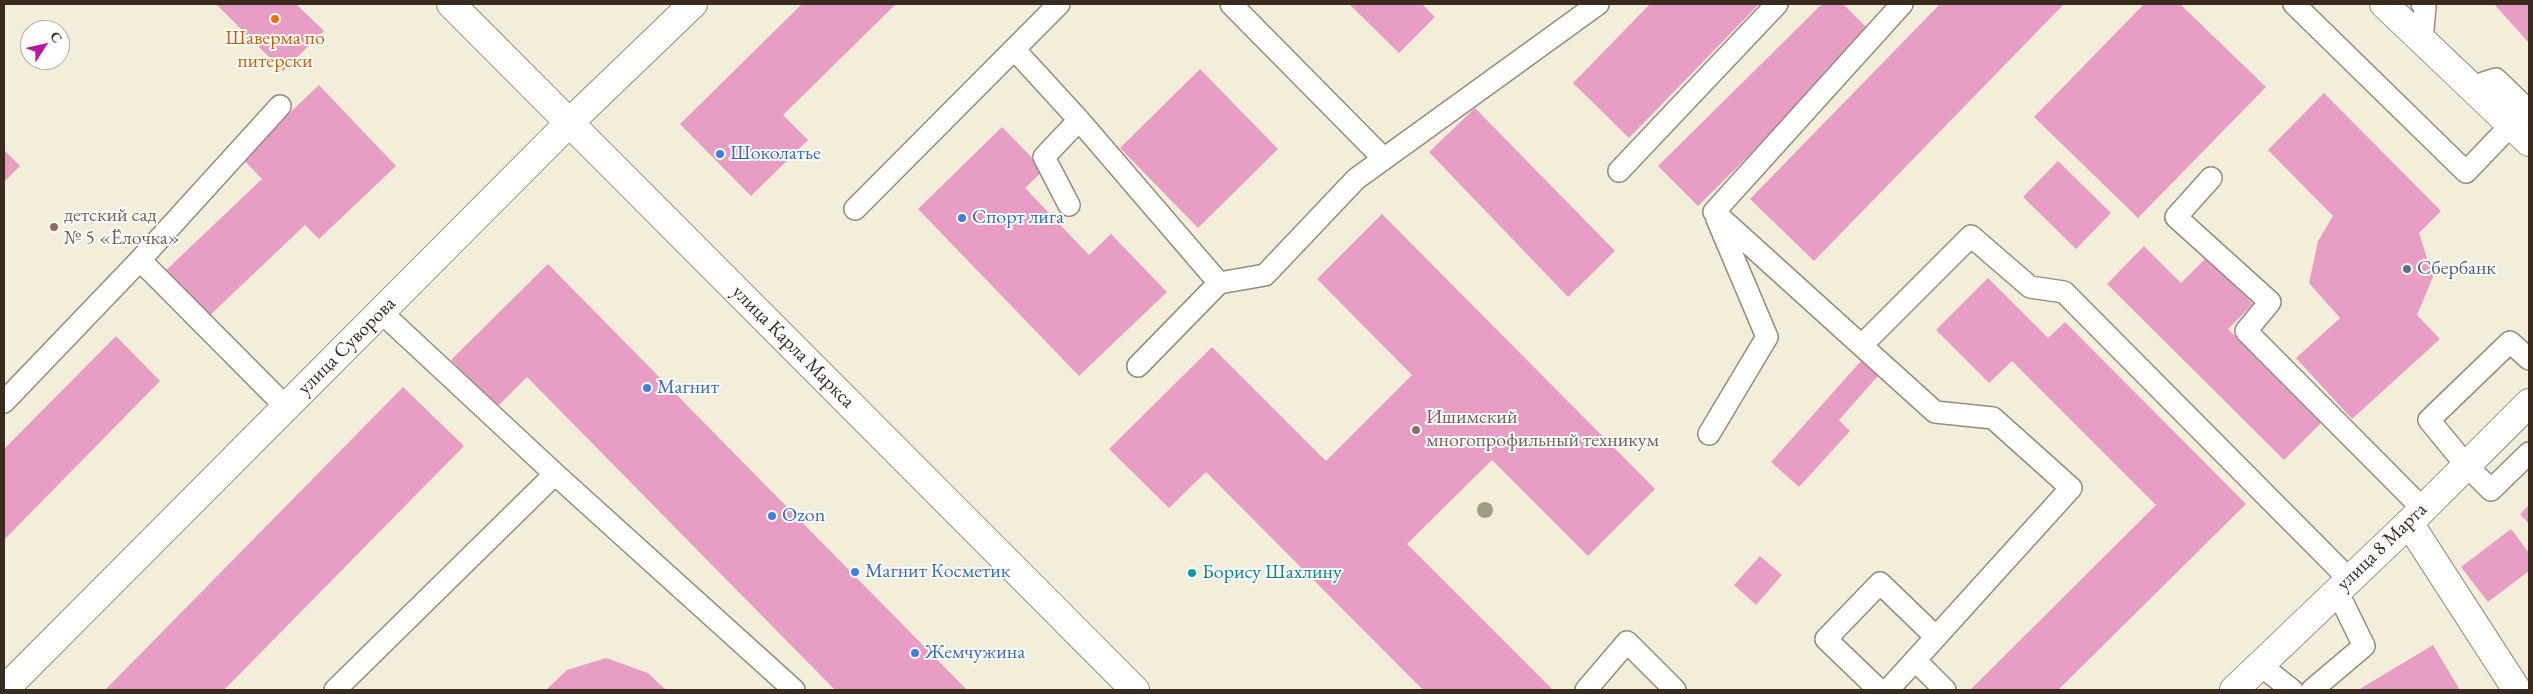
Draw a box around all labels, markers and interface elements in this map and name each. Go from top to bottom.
marker: Шаверма по питерски [269,13,281,25]
north arrow [20,20,70,70]
place label: Шаверма по питерски [225,27,325,74]
text: С [46,28,67,46]
place label: Шоколатье [730,142,821,166]
marker: Шоколатье [714,148,726,160]
place label: детский сад № 5 «Ёлочка» [64,204,180,251]
place label: Спорт лига [972,206,1064,230]
marker: Спорт лига [956,212,968,224]
marker: детский сад № 5 «Ёлочка» [48,221,60,233]
place label: Сбербанк [2417,257,2496,281]
marker: Сбербанк [2401,263,2413,275]
street label: улица Карла Маркса [726,280,860,414]
street label: улица Суворова [293,292,401,400]
place label: Магнит [657,376,719,400]
marker: Магнит [641,382,653,394]
place label: Ишимский многопрофильный техникум [1426,406,1659,453]
marker: Ишимский многопрофильный техникум [1410,424,1422,436]
street label: улица 8 Марта [2332,498,2432,596]
place label: Ozon [782,504,825,528]
marker: Ozon [766,510,778,522]
place label: Магнит Косметик [865,560,1010,584]
place label: Борису Шахлину [1202,561,1342,585]
marker: Магнит Косметик [849,566,861,578]
marker: Борису Шахлину [1186,567,1198,579]
place label: Жемчужина [925,641,1025,665]
marker: Жемчужина [909,647,921,659]

